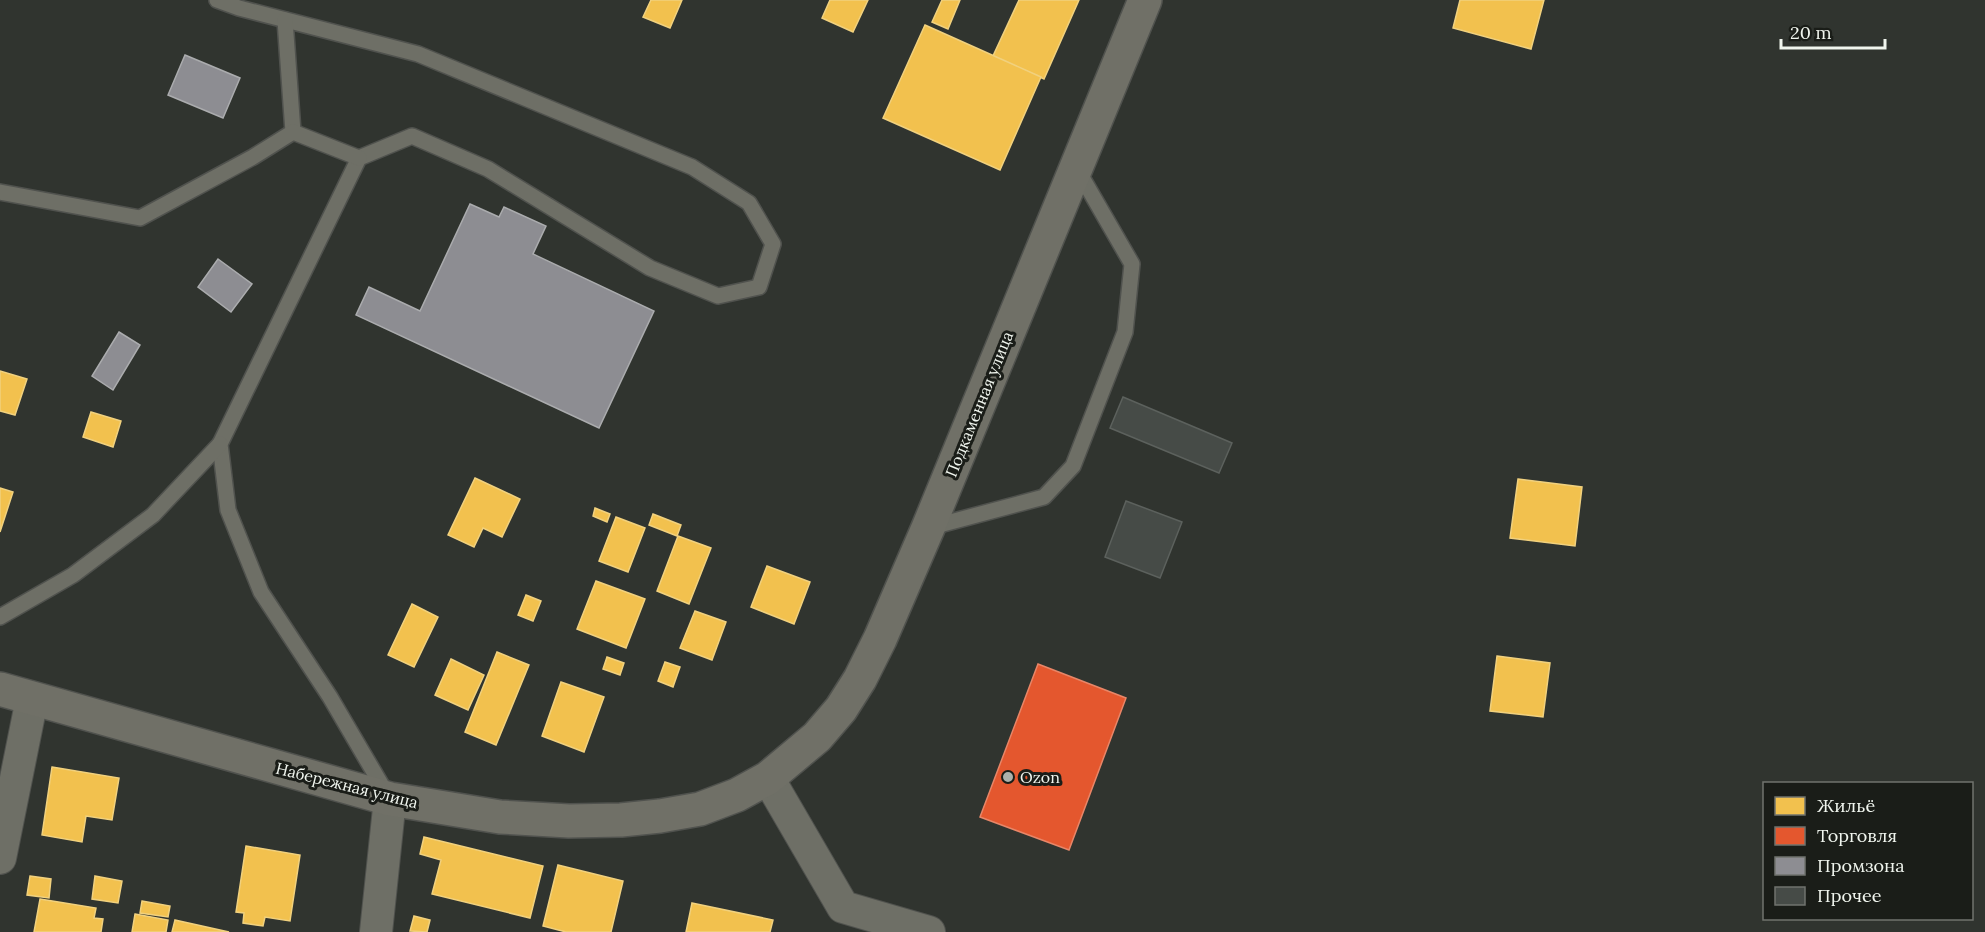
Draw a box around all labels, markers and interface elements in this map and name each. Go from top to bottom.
scale bar [1781,12,1884,50]
text: 20 m [1790,21,1832,44]
street label: Подкаменная улица [941,328,1017,480]
street label: Набережная улица [274,758,420,812]
place label: Ozon [1020,767,1060,787]
marker: Ozon [1001,770,1015,784]
legend [1763,782,1973,920]
text: Жильё [1817,794,1875,817]
text: Торговля [1817,824,1897,847]
text: Промзона [1817,854,1905,877]
text: Прочее [1817,884,1882,907]

